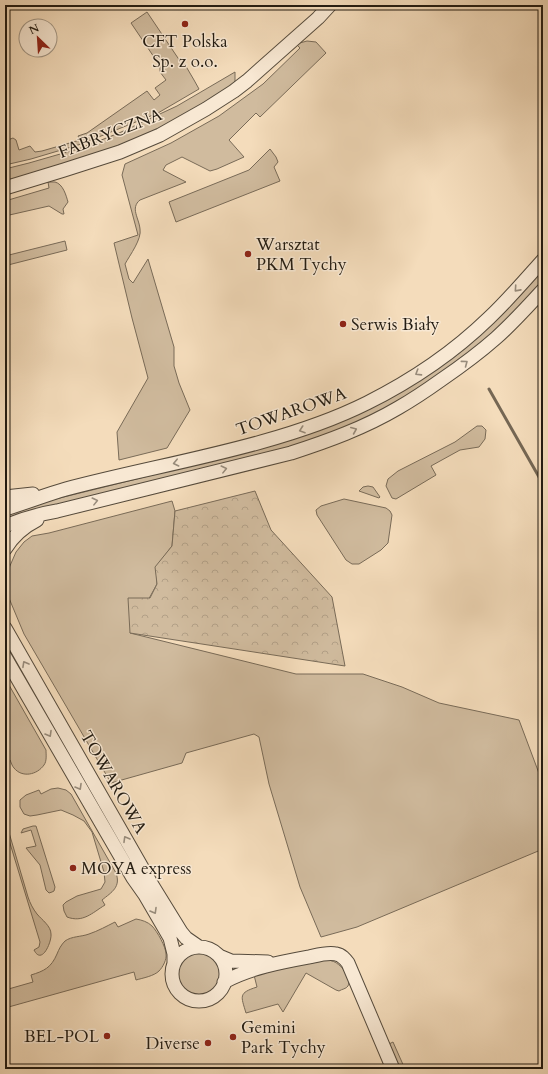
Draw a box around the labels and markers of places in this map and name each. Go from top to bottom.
marker: CFT Polska Sp. z o.o. [180,19,190,29]
place label: CFT Polska Sp. z o.o. [142,30,228,73]
place label: Warsztat PKM Tychy [255,233,347,276]
marker: Warsztat PKM Tychy [243,249,253,259]
place label: Serwis Biały [351,313,440,336]
marker: Serwis Biały [338,319,348,329]
place label: MOYA express [81,857,192,880]
marker: MOYA express [68,863,78,873]
place label: Gemini Park Tychy [241,1016,326,1059]
place label: BEL-POL [24,1025,100,1048]
marker: BEL-POL [102,1031,112,1041]
place label: Diverse [145,1032,200,1055]
marker: Gemini Park Tychy [228,1032,238,1042]
marker: Diverse [203,1038,213,1048]

